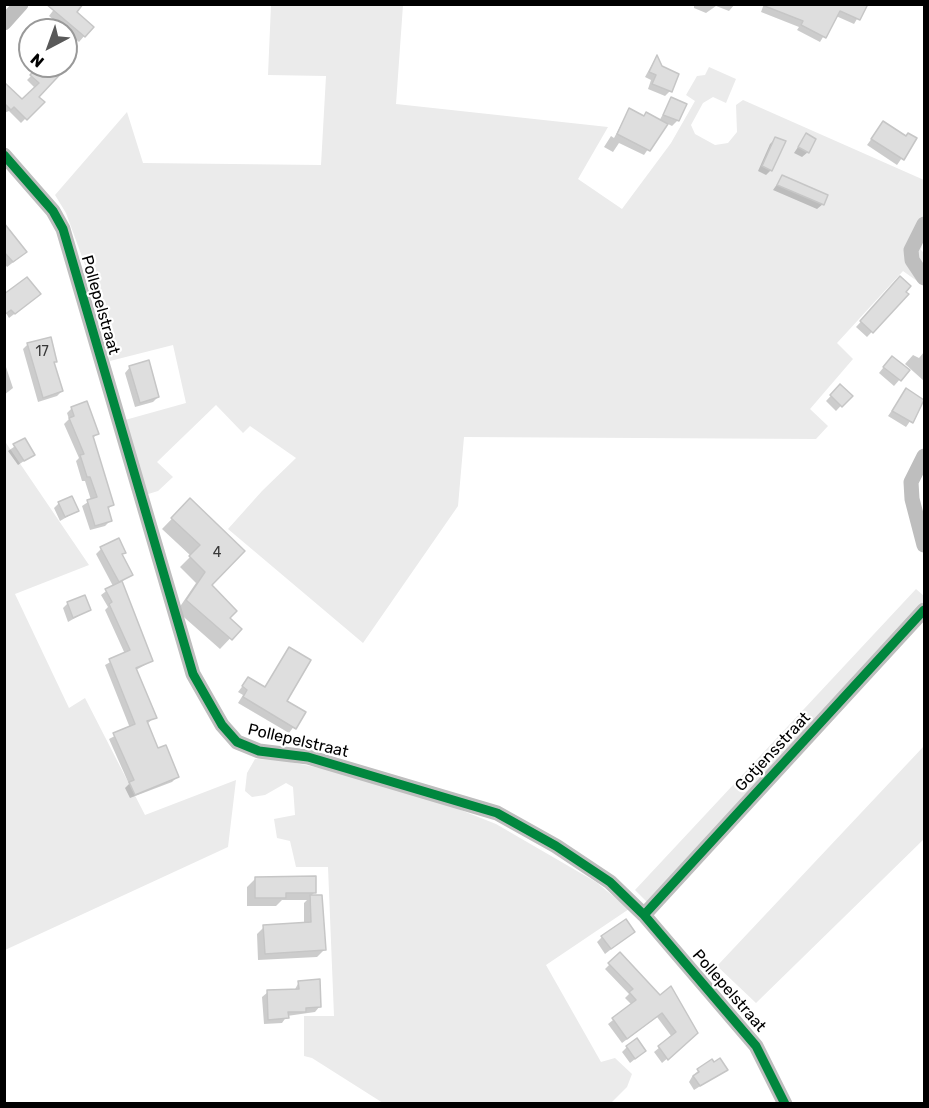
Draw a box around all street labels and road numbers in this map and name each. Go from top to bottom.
street label: Pollepelstraat [77,253,123,357]
street label: Gotjensstraat [731,708,815,796]
street label: Pollepelstraat [246,720,350,762]
street label: Pollepelstraat [688,946,770,1036]

